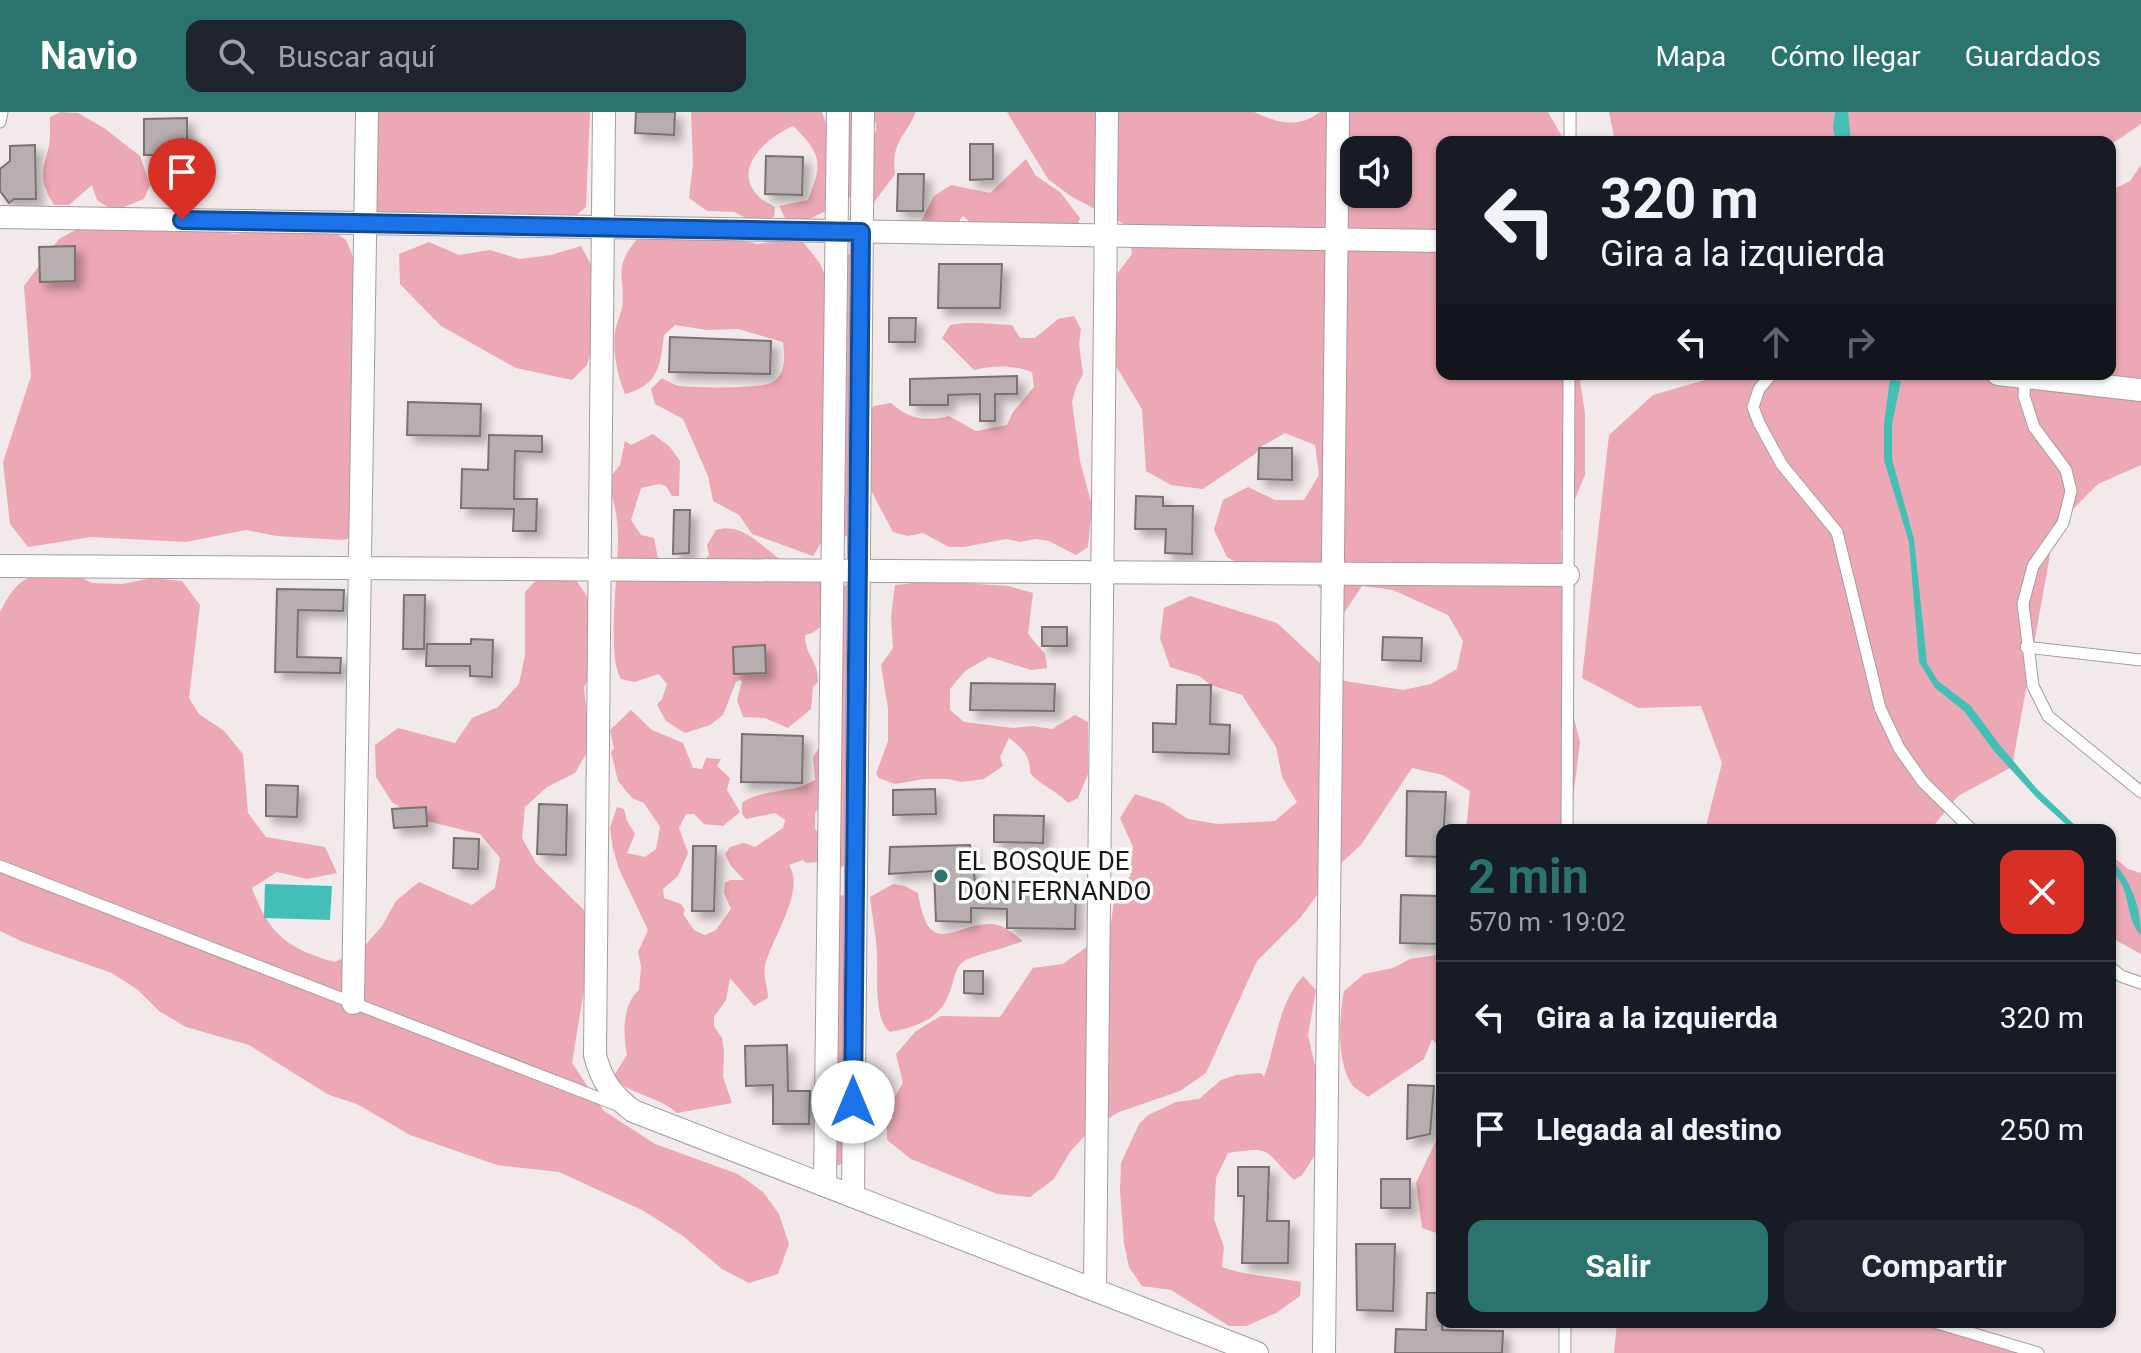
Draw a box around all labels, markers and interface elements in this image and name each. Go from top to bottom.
search box [186,20,746,92]
text: Navio [40,34,138,78]
icon: search [214,34,258,78]
text: Buscar aquí [278,39,435,74]
text: Mapa [1656,40,1726,73]
text: Cómo llegar [1770,40,1921,73]
text: Guardados [1965,40,2101,73]
map controls [1340,136,1412,208]
button: sound [1340,136,1412,208]
pin [148,138,216,220]
icon: arrive [160,150,204,194]
text: 320 m [1600,166,1759,232]
icon: left [1468,168,1572,272]
text: Gira a la izquierda [1600,233,1885,275]
icon: left [1670,320,1714,364]
icon: ahead [1754,320,1798,364]
icon: right [1838,320,1882,364]
place label: EL BOSQUE DE DON FERNANDO [957,846,1151,906]
text: 2 min [1468,848,1589,905]
button: close [2000,850,2084,934]
marker: EL BOSQUE DE DON FERNANDO [932,867,950,885]
text: 570 m · 19:02 [1468,907,1626,937]
icon: left [1468,995,1512,1039]
text: Gira a la izquierda [1536,1000,1778,1035]
text: 320 m [2000,1000,2084,1035]
position arrow [811,1060,895,1144]
icon: arrive [1468,1107,1512,1151]
text: Llegada al destino [1536,1112,1782,1147]
text: 250 m [2000,1112,2084,1147]
button: Salir [1468,1220,1768,1312]
button: Compartir [1784,1220,2084,1312]

